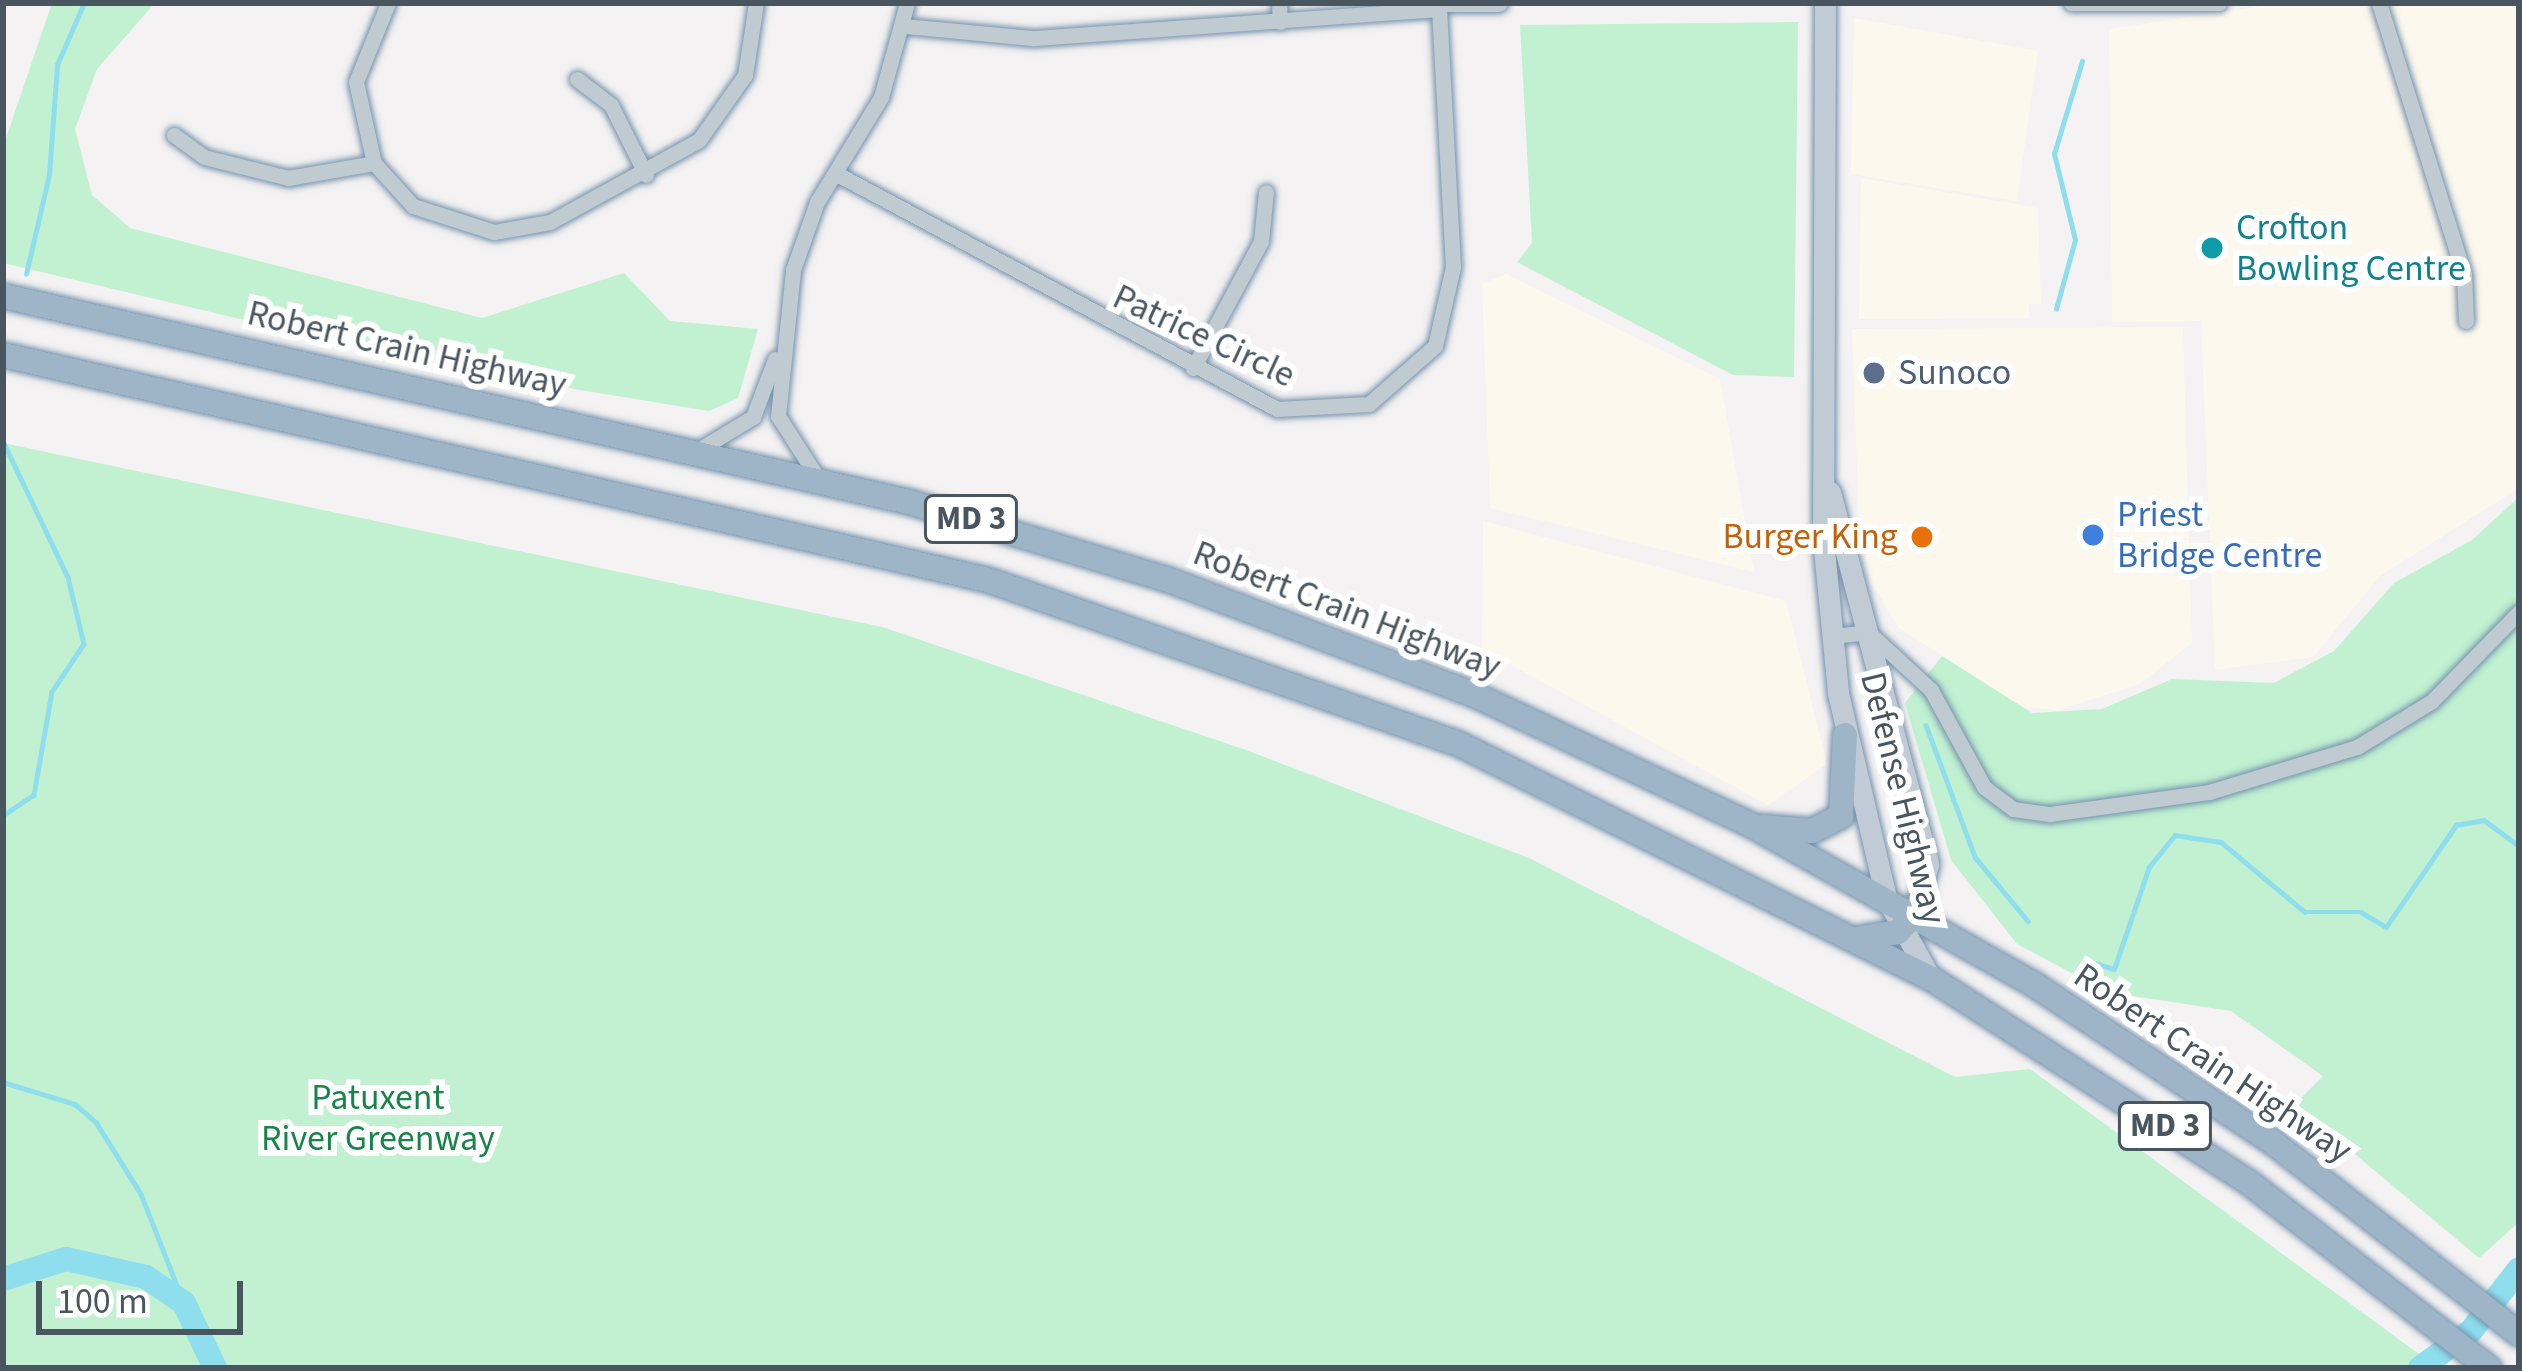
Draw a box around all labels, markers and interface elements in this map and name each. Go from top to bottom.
place label: Crofton Bowling Centre [2236,205,2466,290]
marker: Crofton Bowling Centre [2199,235,2225,261]
street label: Patrice Circle [1106,275,1302,397]
street label: Robert Crain Highway [243,291,571,407]
place label: Sunoco [1898,351,2011,395]
marker: Sunoco [1861,360,1887,386]
road number: MD 3 [923,492,1019,546]
place label: Priest Bridge Centre [2117,492,2322,577]
place label: Burger King [1722,515,1898,559]
marker: Priest Bridge Centre [2080,522,2106,548]
marker: Burger King [1909,524,1935,550]
street label: Robert Crain Highway [1187,531,1507,689]
street label: Defense Highway [1851,667,1955,929]
street label: Robert Crain Highway [2066,954,2360,1172]
park label: Patuxent River Greenway [261,1075,495,1160]
road number: MD 3 [2117,1099,2213,1153]
scale bar [42,1257,249,1331]
text: 100 m [57,1276,148,1327]

